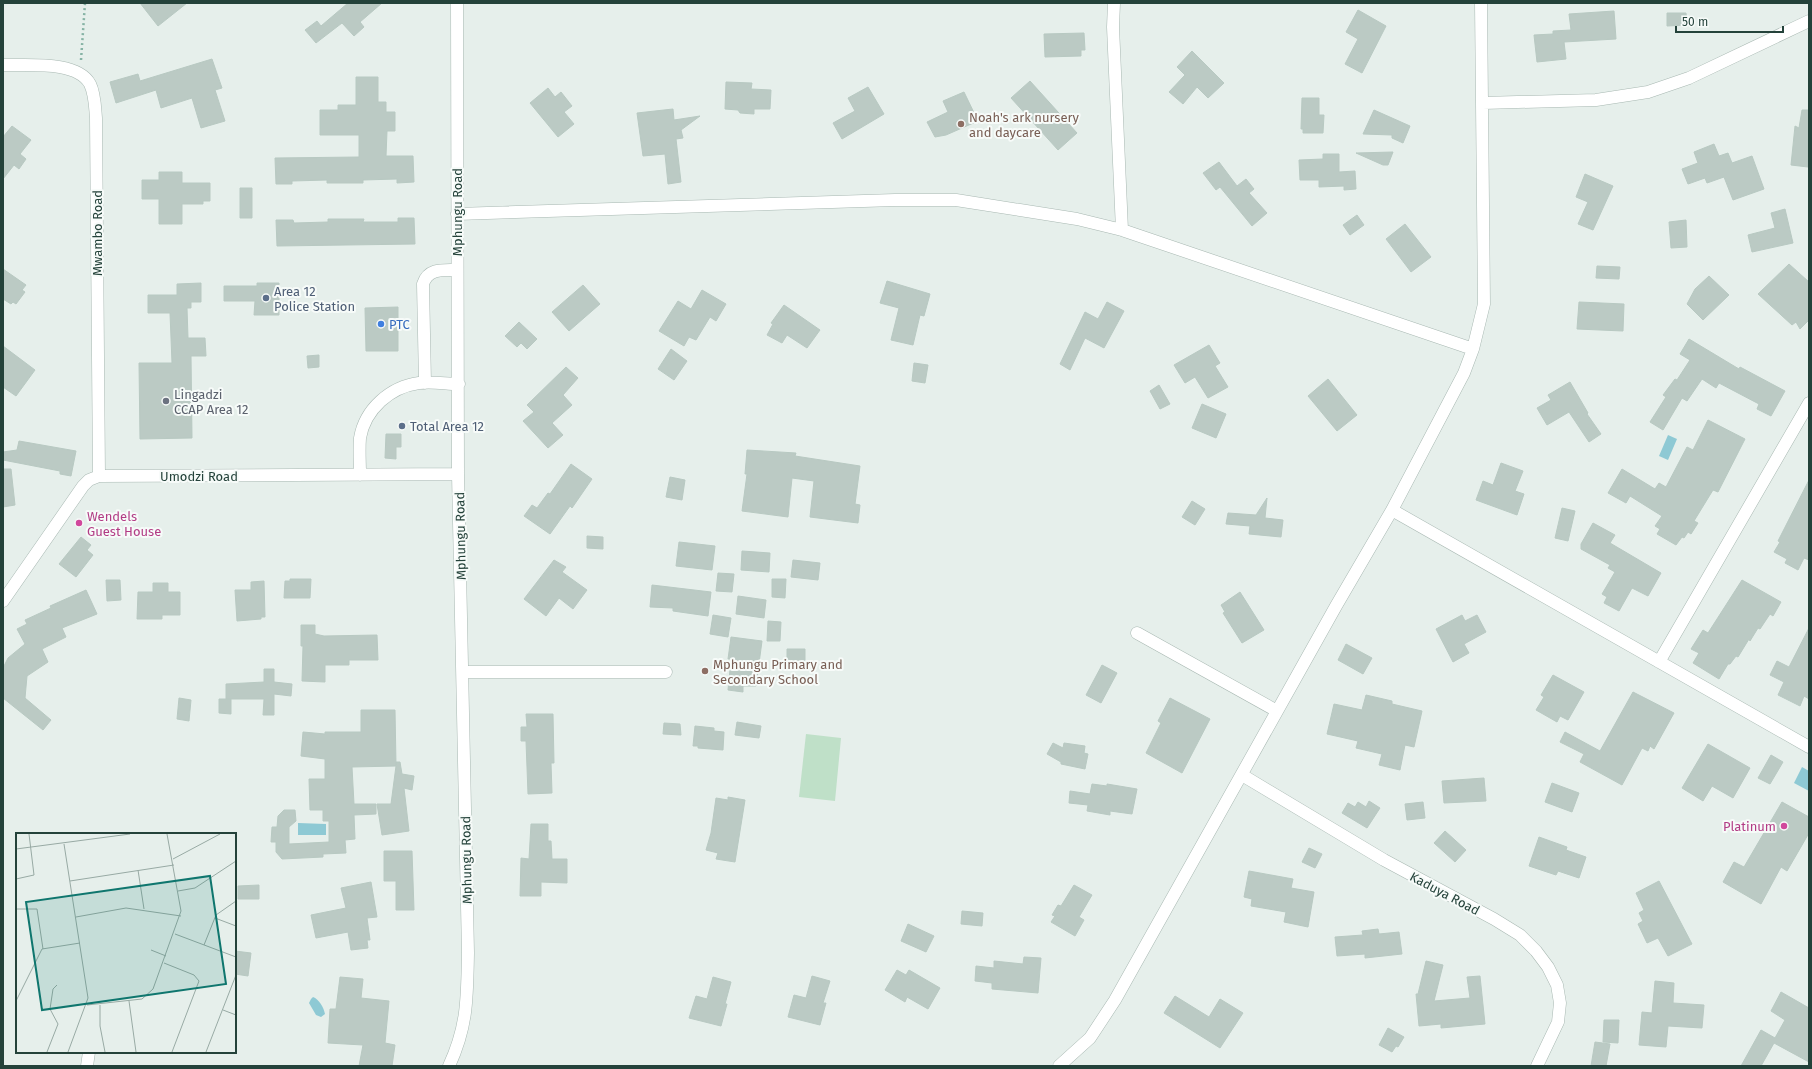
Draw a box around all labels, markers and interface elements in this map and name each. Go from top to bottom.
scale bar [1676,8,1783,34]
text: 50 m [1682,15,1708,29]
place label: Noah's ark nursery and daycare [969,110,1080,140]
marker: Noah's ark nursery and daycare [956,119,966,129]
street label: Mphungu Road [450,168,465,256]
street label: Mwambo Road [90,190,105,276]
place label: Area 12 Police Station [274,284,355,314]
marker: Area 12 Police Station [261,293,271,303]
place label: PTC [389,317,410,332]
marker: PTC [376,319,386,329]
place label: Lingadzi CCAP Area 12 [174,387,248,417]
marker: Lingadzi CCAP Area 12 [161,396,171,406]
place label: Total Area 12 [410,419,484,434]
marker: Total Area 12 [397,421,407,431]
street label: Umodzi Road [160,469,238,484]
street label: Mphungu Road [452,492,469,580]
place label: Wendels Guest House [87,509,161,539]
marker: Wendels Guest House [74,518,84,528]
place label: Mphungu Primary and Secondary School [713,657,843,687]
marker: Mphungu Primary and Secondary School [700,666,710,676]
street label: Mphungu Road [458,816,475,904]
place label: Platinum [1723,819,1776,834]
marker: Platinum [1779,821,1789,831]
inset map [16,833,236,1053]
street label: Kaduya Road [1407,869,1482,918]

